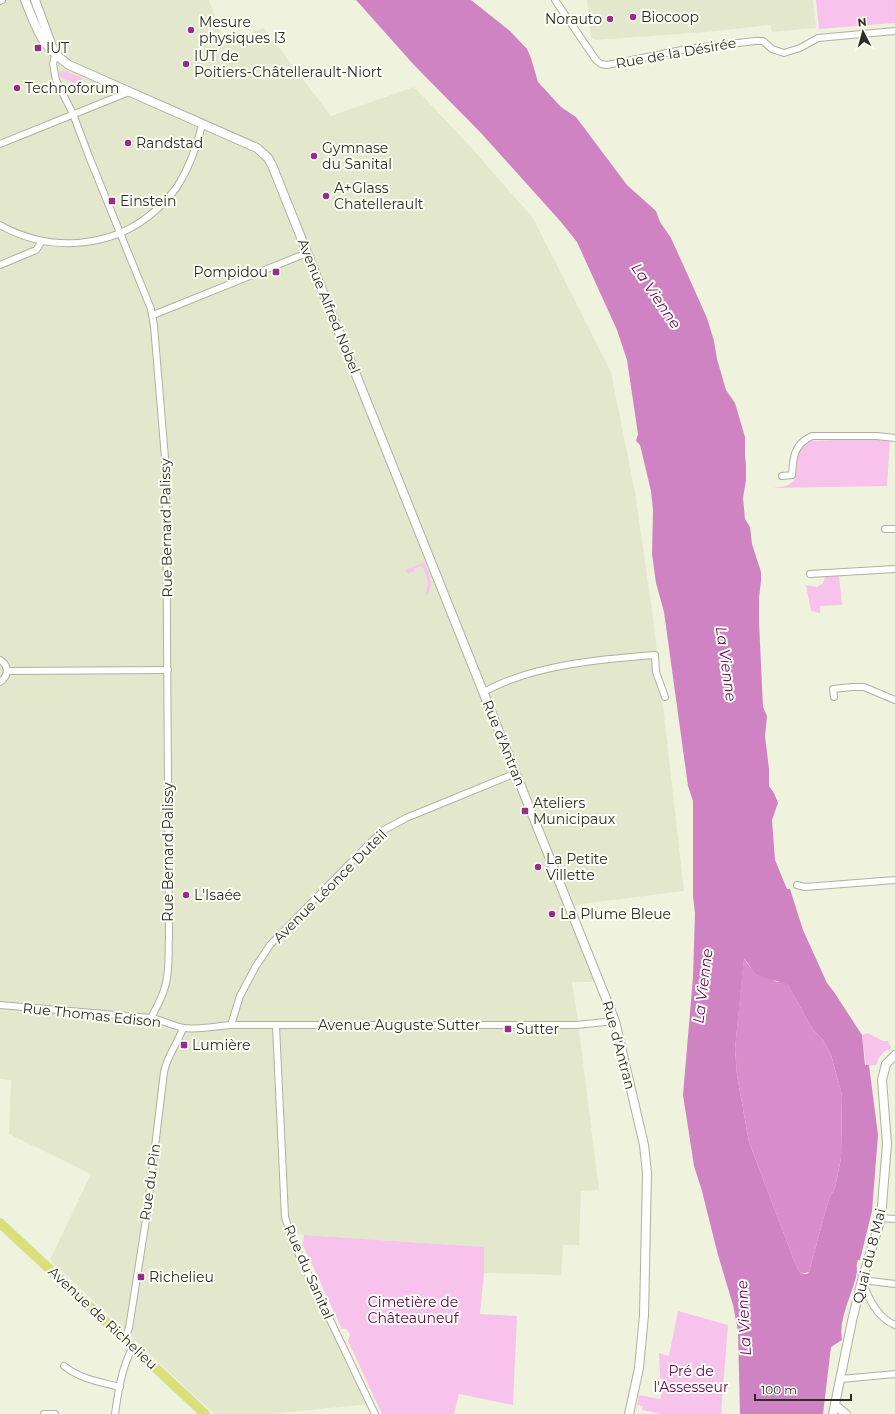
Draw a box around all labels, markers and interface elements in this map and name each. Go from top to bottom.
place label: Biocoop [641,8,699,26]
place label: Norauto [545,10,602,28]
marker: Biocoop [628,12,638,22]
north arrow [843,12,883,52]
place label: Mesure physiques I3 [199,13,286,47]
marker: Norauto [605,14,615,24]
text: N [857,15,867,29]
marker: Mesure physiques I3 [186,25,196,35]
street label: Rue de la Désirée [614,34,738,72]
place label: IUT [46,39,69,57]
marker: IUT [33,43,43,53]
place label: IUT de Poitiers-Châtellerault-Niort [194,47,383,81]
marker: IUT de Poitiers-Châtellerault-Niort [181,59,191,69]
place label: Technoforum [25,79,119,97]
marker: Technoforum [12,83,22,93]
place label: Randstad [136,134,203,152]
marker: Randstad [123,138,133,148]
place label: Gymnase du Sanital [322,139,392,173]
marker: Gymnase du Sanital [309,151,319,161]
place label: A+Glass Chatellerault [334,179,424,213]
marker: A+Glass Chatellerault [321,191,331,201]
place label: Einstein [120,192,177,210]
marker: Einstein [107,196,117,206]
street label: Avenue Alfred Nobel [294,236,364,376]
water label: La Vienne [627,259,685,332]
place label: Pompidou [194,263,268,281]
marker: Pompidou [271,267,281,277]
street label: Rue Bernard Palissy [156,458,176,598]
water label: La Vienne [712,625,741,703]
street label: Rue d'Antran [479,697,529,789]
street label: Rue Bernard Palissy [159,782,177,922]
place label: Ateliers Municipaux [533,794,616,828]
marker: Ateliers Municipaux [520,806,530,816]
street label: Avenue Léonce Duteil [269,825,391,947]
place label: La Petite Villette [546,850,608,884]
marker: La Petite Villette [533,862,543,872]
place label: L'Isaée [194,886,241,904]
marker: L'Isaée [181,890,191,900]
place label: La Plume Bleue [560,905,671,923]
marker: La Plume Bleue [547,909,557,919]
water label: La Vienne [688,947,717,1025]
street label: Rue Thomas Edison [22,999,162,1031]
street label: Rue d'Antran [598,999,640,1091]
street label: Avenue Auguste Sutter [318,1016,480,1034]
place label: Sutter [516,1020,559,1038]
marker: Sutter [503,1024,513,1034]
place label: Lumière [192,1036,251,1054]
marker: Lumière [179,1040,189,1050]
street label: Rue du Pin [136,1142,164,1222]
street label: Quai du 8 Mai [848,1207,890,1305]
street label: Rue du Sanital [280,1222,338,1322]
street label: Avenue de Richelieu [45,1263,161,1373]
place label: Richelieu [149,1268,214,1286]
marker: Richelieu [136,1272,146,1282]
water label: La Vienne [732,1280,755,1356]
park label: Cimetière de Châteauneuf [367,1293,460,1327]
park label: Pré de l'Assesseur [653,1362,729,1396]
scale bar [755,1376,851,1402]
text: 100 m [761,1382,797,1397]

